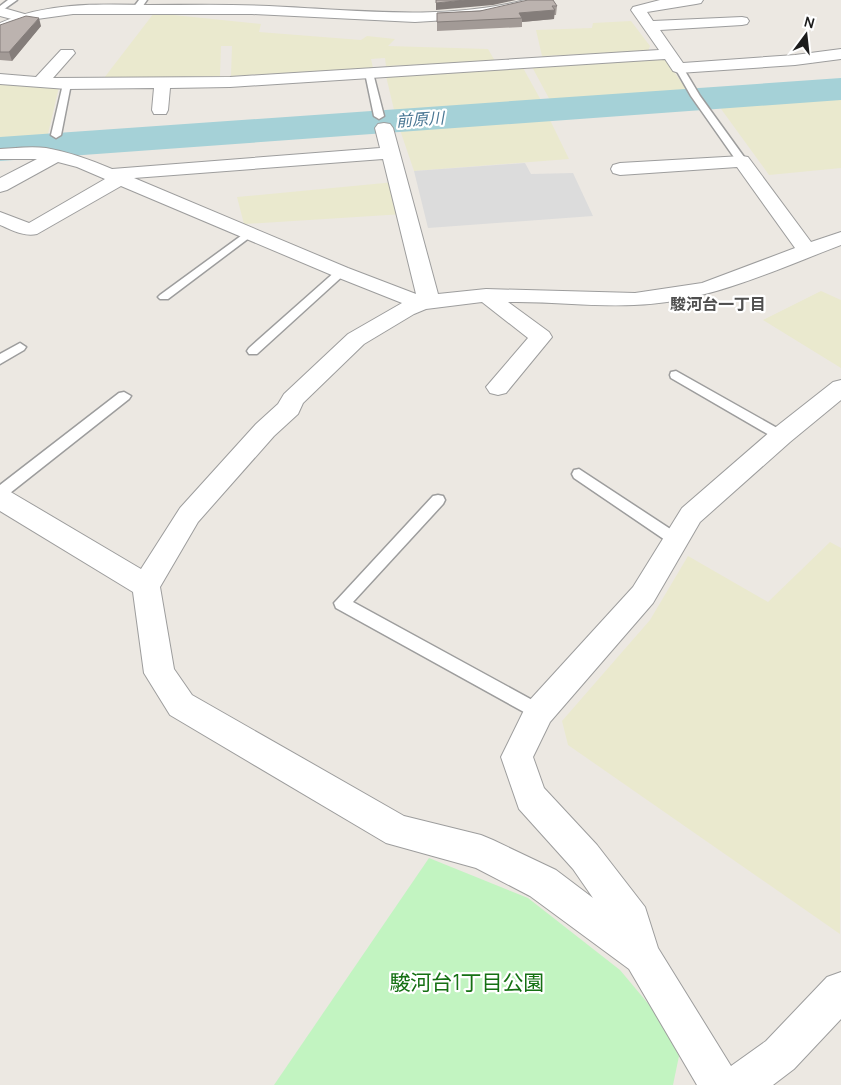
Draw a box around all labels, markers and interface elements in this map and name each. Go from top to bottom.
north arrow [781,10,831,60]
text: N [802,11,817,32]
water label: 前原川 [395,106,447,132]
district label: 駿河台一丁目 [670,293,766,315]
park label: 駿河台1丁目公園 [389,968,545,996]

